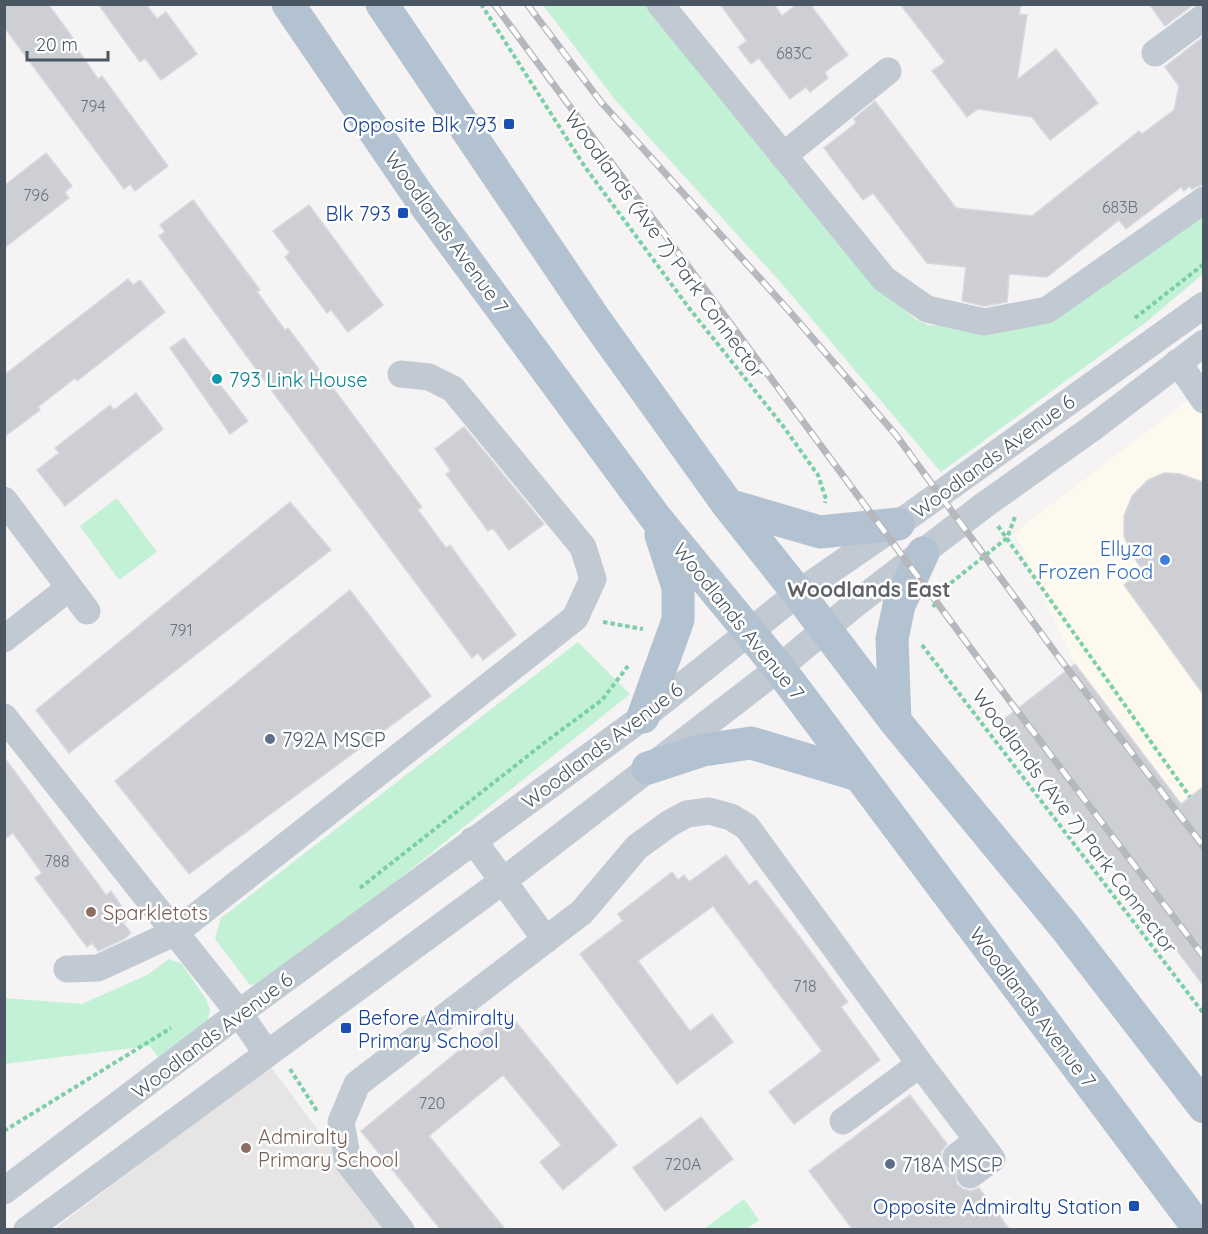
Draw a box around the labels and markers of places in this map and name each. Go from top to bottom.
place label: Opposite Blk 793 [343,112,497,137]
marker: Opposite Blk 793 [502,117,516,131]
place label: Blk 793 [325,201,391,226]
marker: Blk 793 [396,206,410,220]
place label: 793 Link House [229,367,368,392]
marker: 793 Link House [210,372,224,386]
place label: Ellyza Frozen Food [1038,536,1153,584]
marker: Ellyza Frozen Food [1158,553,1172,567]
place label: 792A MSCP [282,727,386,752]
marker: 792A MSCP [263,732,277,746]
place label: Sparkletots [103,900,208,925]
marker: Sparkletots [84,905,98,919]
place label: Before Admiralty Primary School [358,1005,515,1053]
marker: Before Admiralty Primary School [339,1021,353,1035]
place label: Admiralty Primary School [258,1124,399,1172]
marker: Admiralty Primary School [239,1141,253,1155]
place label: 718A MSCP [902,1152,1003,1177]
marker: 718A MSCP [883,1157,897,1171]
place label: Opposite Admiralty Station [873,1194,1122,1219]
marker: Opposite Admiralty Station [1127,1199,1141,1213]

